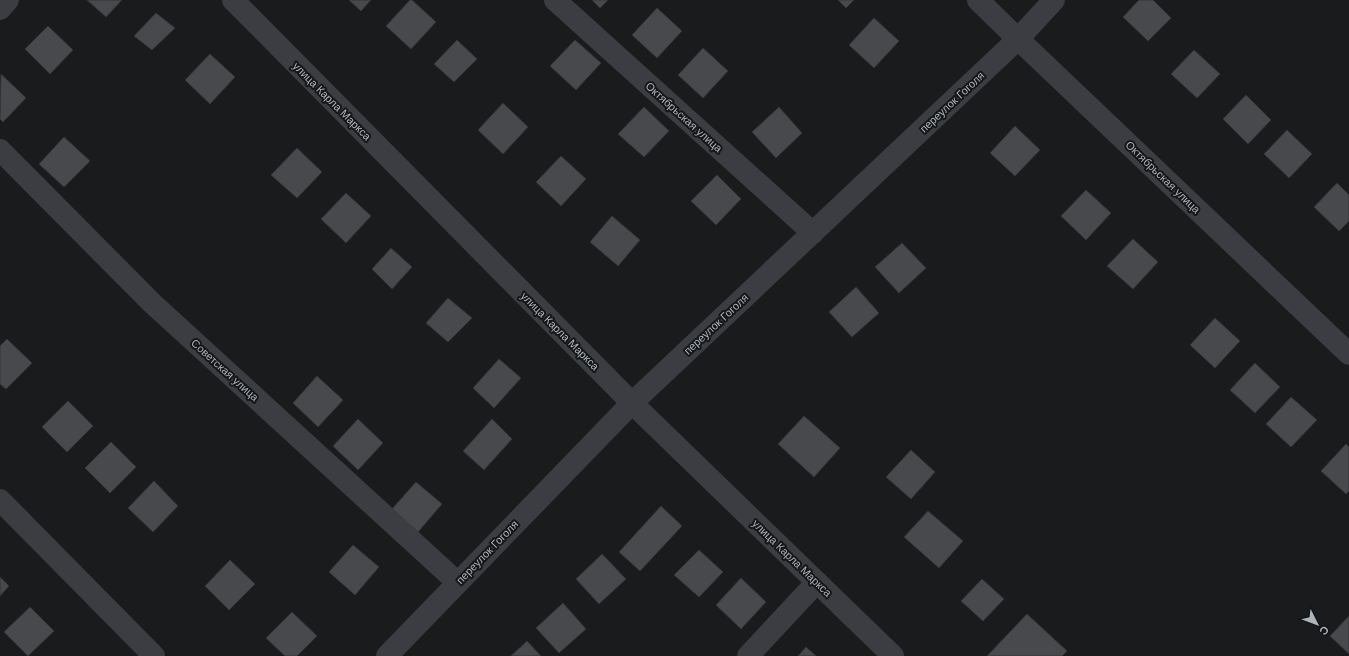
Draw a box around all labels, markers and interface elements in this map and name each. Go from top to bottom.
street label: улица Карла Маркса [291,60,374,143]
street label: переулок Гоголя [917,69,987,135]
street label: Октябрьская улица [643,80,725,155]
street label: Октябрьская улица [1123,138,1203,216]
street label: улица Карла Маркса [519,290,602,373]
street label: переулок Гоголя [681,291,751,357]
street label: Советская улица [189,337,262,404]
street label: улица Карла Маркса [750,517,835,599]
street label: переулок Гоголя [454,518,520,586]
north arrow [1297,604,1337,644]
text: С [1317,624,1332,638]

